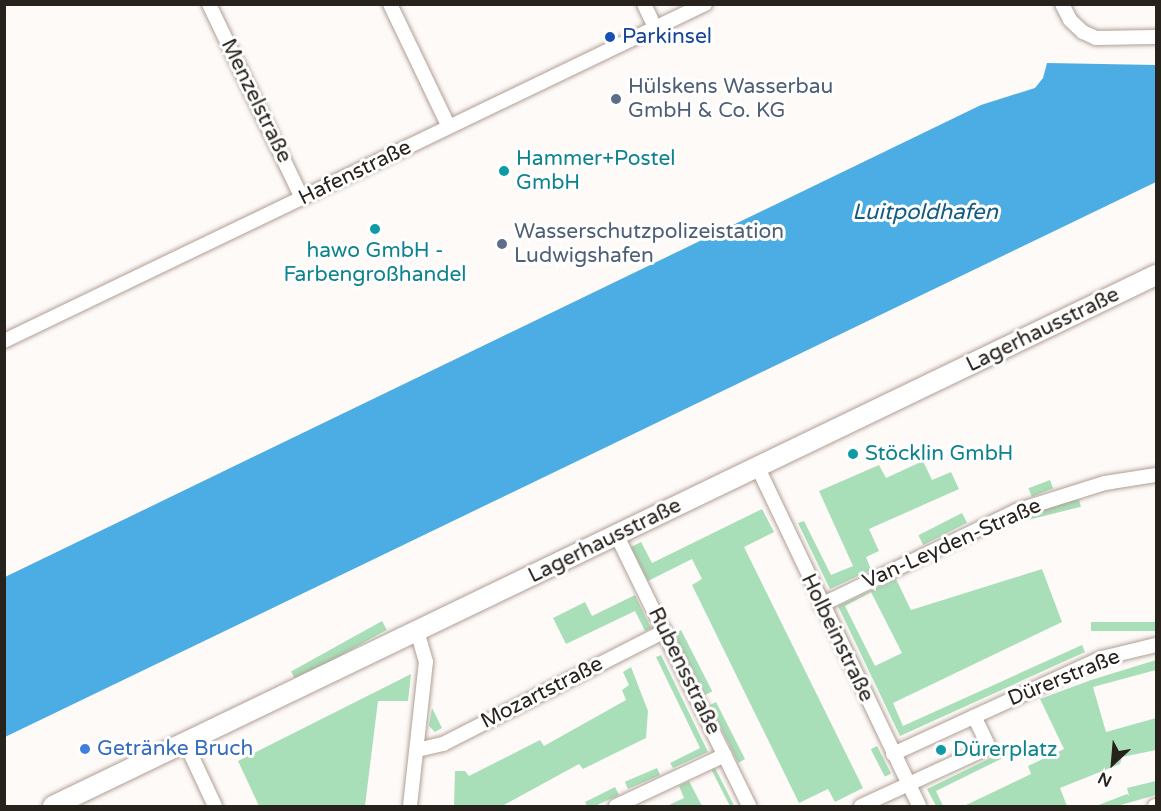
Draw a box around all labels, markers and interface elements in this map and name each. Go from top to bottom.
place label: Parkinsel [622,24,712,50]
marker: Parkinsel [603,30,617,44]
street label: Menzelstraße [215,35,297,167]
place label: Hülskens Wasserbau GmbH & Co. KG [628,74,833,124]
marker: Hülskens Wasserbau GmbH & Co. KG [609,92,623,106]
street label: Hafenstraße [295,135,415,211]
place label: Hammer+Postel GmbH [516,146,676,196]
marker: Hammer+Postel GmbH [497,164,511,178]
water label: Luitpoldhafen [852,200,998,226]
place label: Wasserschutzpolizeistation Ludwigshafen [514,219,784,269]
marker: hawo GmbH - Farbengroßhandel [368,222,382,236]
marker: Wasserschutzpolizeistation Ludwigshafen [495,237,509,251]
place label: hawo GmbH - Farbengroßhandel [283,238,467,288]
street label: Lagerhausstraße [962,282,1124,378]
place label: Stöcklin GmbH [865,441,1013,467]
marker: Stöcklin GmbH [846,447,860,461]
street label: Lagerhausstraße [524,493,686,589]
street label: Van-Leyden-Straße [859,493,1045,595]
street label: Holbeinstraße [795,570,879,706]
street label: Rubensstraße [642,603,726,739]
street label: Dürerstraße [1004,644,1124,712]
street label: Mozartstraße [477,651,607,735]
north arrow [1083,733,1143,793]
place label: Getränke Bruch [97,736,253,762]
place label: Dürerplatz [953,737,1058,763]
marker: Getränke Bruch [78,742,92,756]
marker: Dürerplatz [934,743,948,757]
text: N [1095,767,1115,791]

